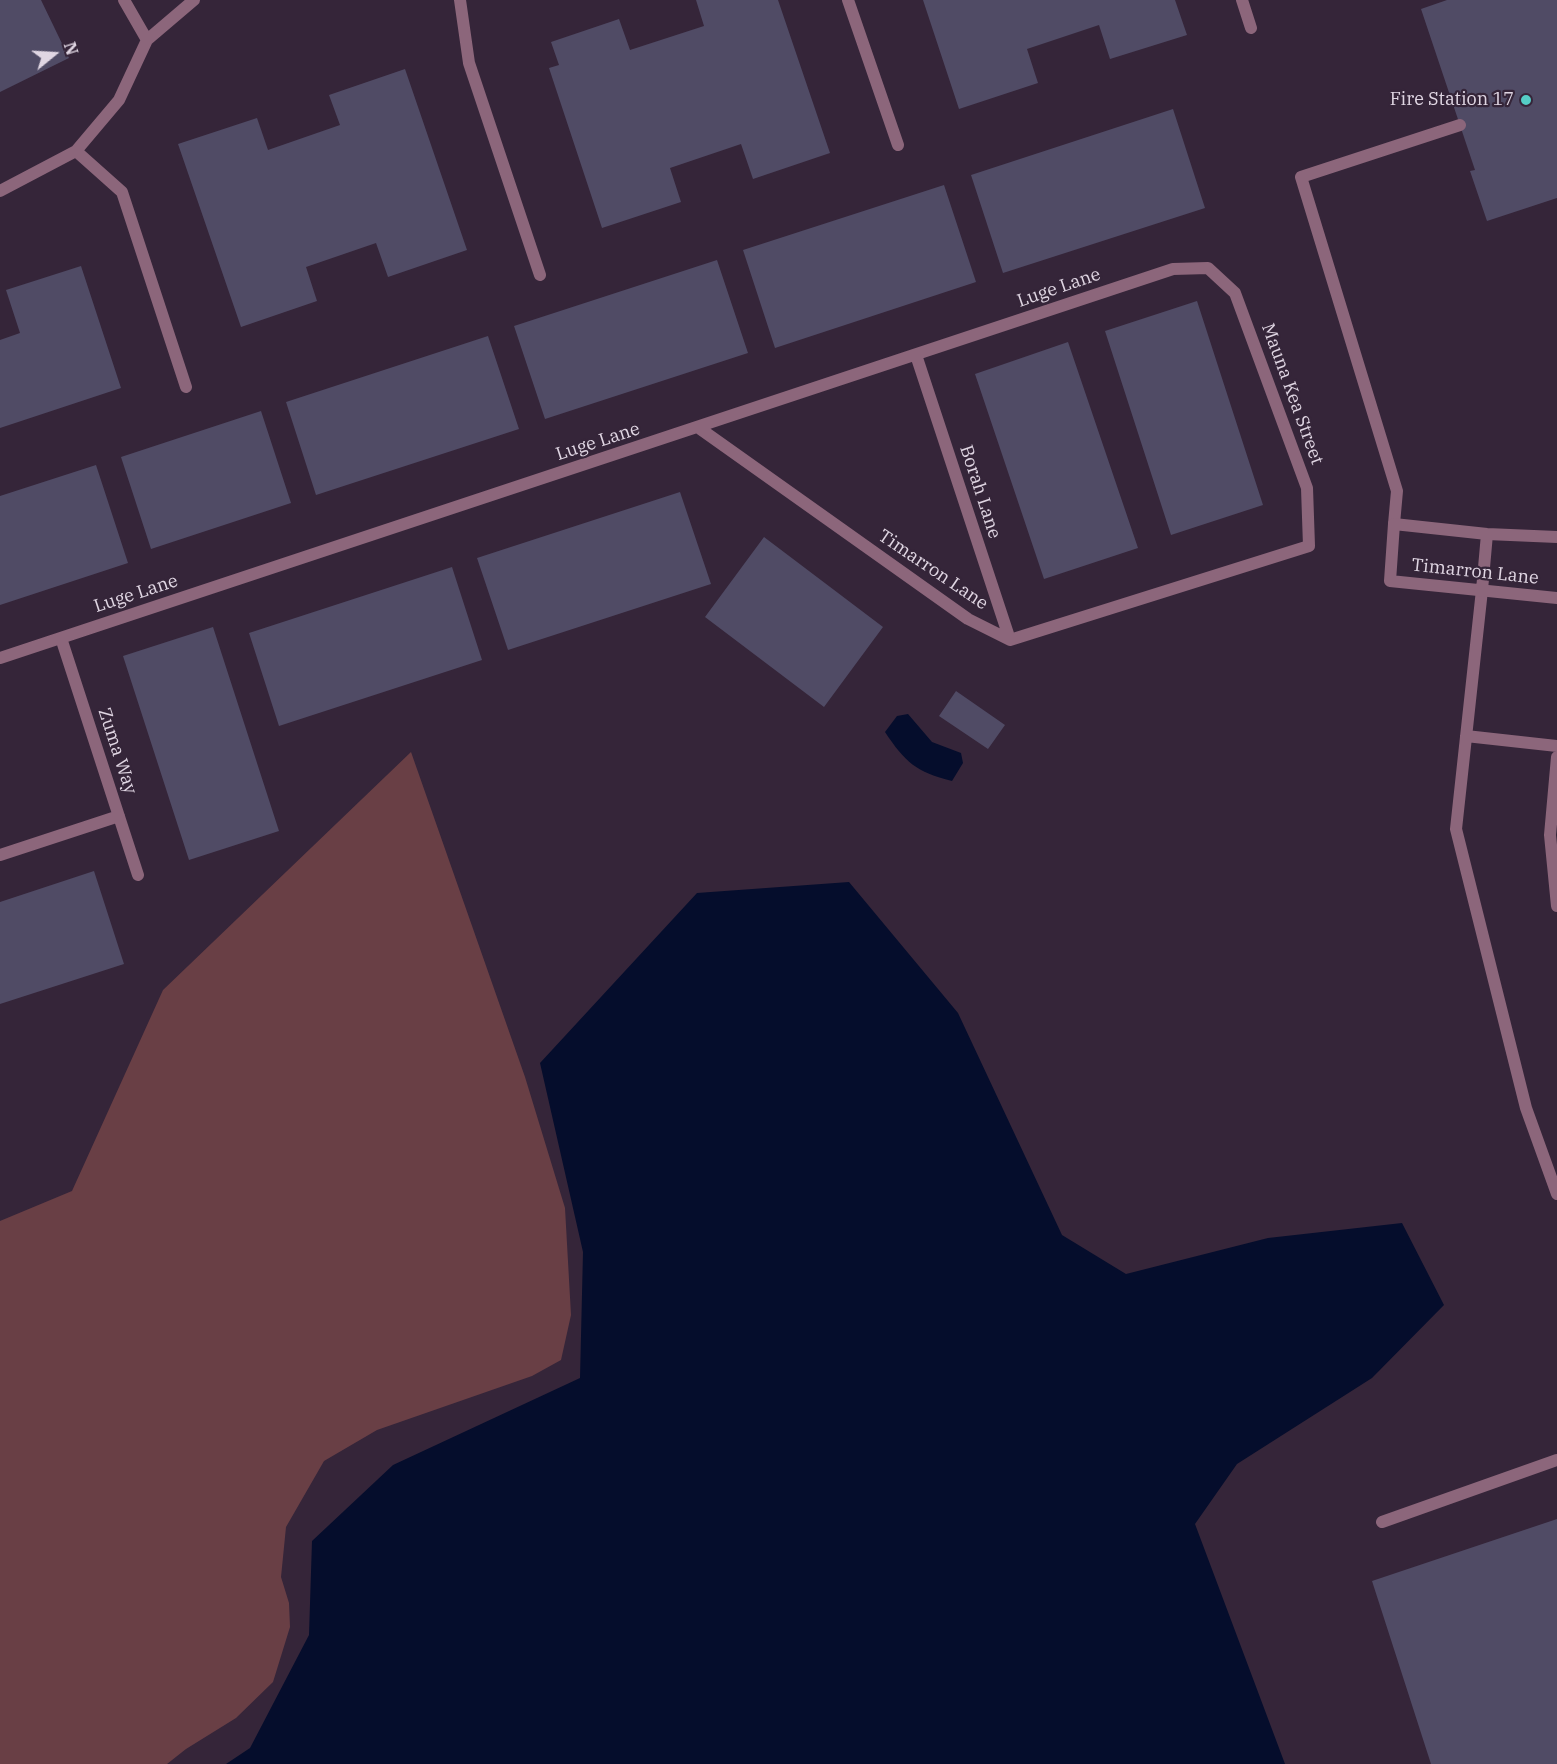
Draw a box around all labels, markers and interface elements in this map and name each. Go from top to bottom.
north arrow [24,24,84,84]
text: N [60,39,83,58]
place label: Fire Station 17 [1390,89,1514,111]
marker: Fire Station 17 [1519,93,1533,107]
street label: Luge Lane [1014,264,1104,312]
street label: Mauna Kea Street [1256,320,1328,468]
street label: Luge Lane [553,418,643,466]
street label: Borah Lane [955,442,1005,542]
street label: Timarron Lane [874,525,992,615]
street label: Timarron Lane [1410,555,1540,589]
street label: Luge Lane [91,570,181,618]
street label: Zuma Way [93,705,141,797]

